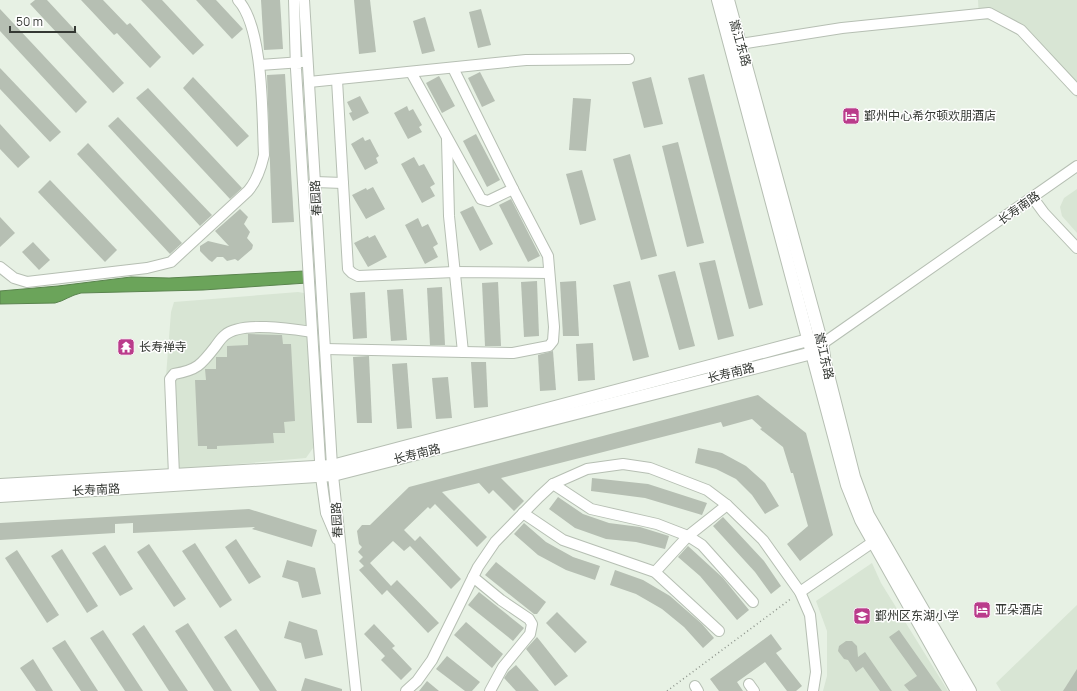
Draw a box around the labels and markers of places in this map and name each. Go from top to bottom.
hotel icon: 鄞州中心希尔顿欢朋酒店 [841,106,861,126]
place label: 鄞州中心希尔顿欢朋酒店 [864,107,996,124]
temple icon: 长寿禅寺 [116,337,136,357]
place label: 长寿禅寺 [139,338,187,355]
hotel icon: 亚朵酒店 [972,600,992,620]
place label: 亚朵酒店 [995,601,1043,618]
school or university icon: 鄞州区东湖小学 [852,606,872,626]
place label: 鄞州区东湖小学 [875,607,959,624]

